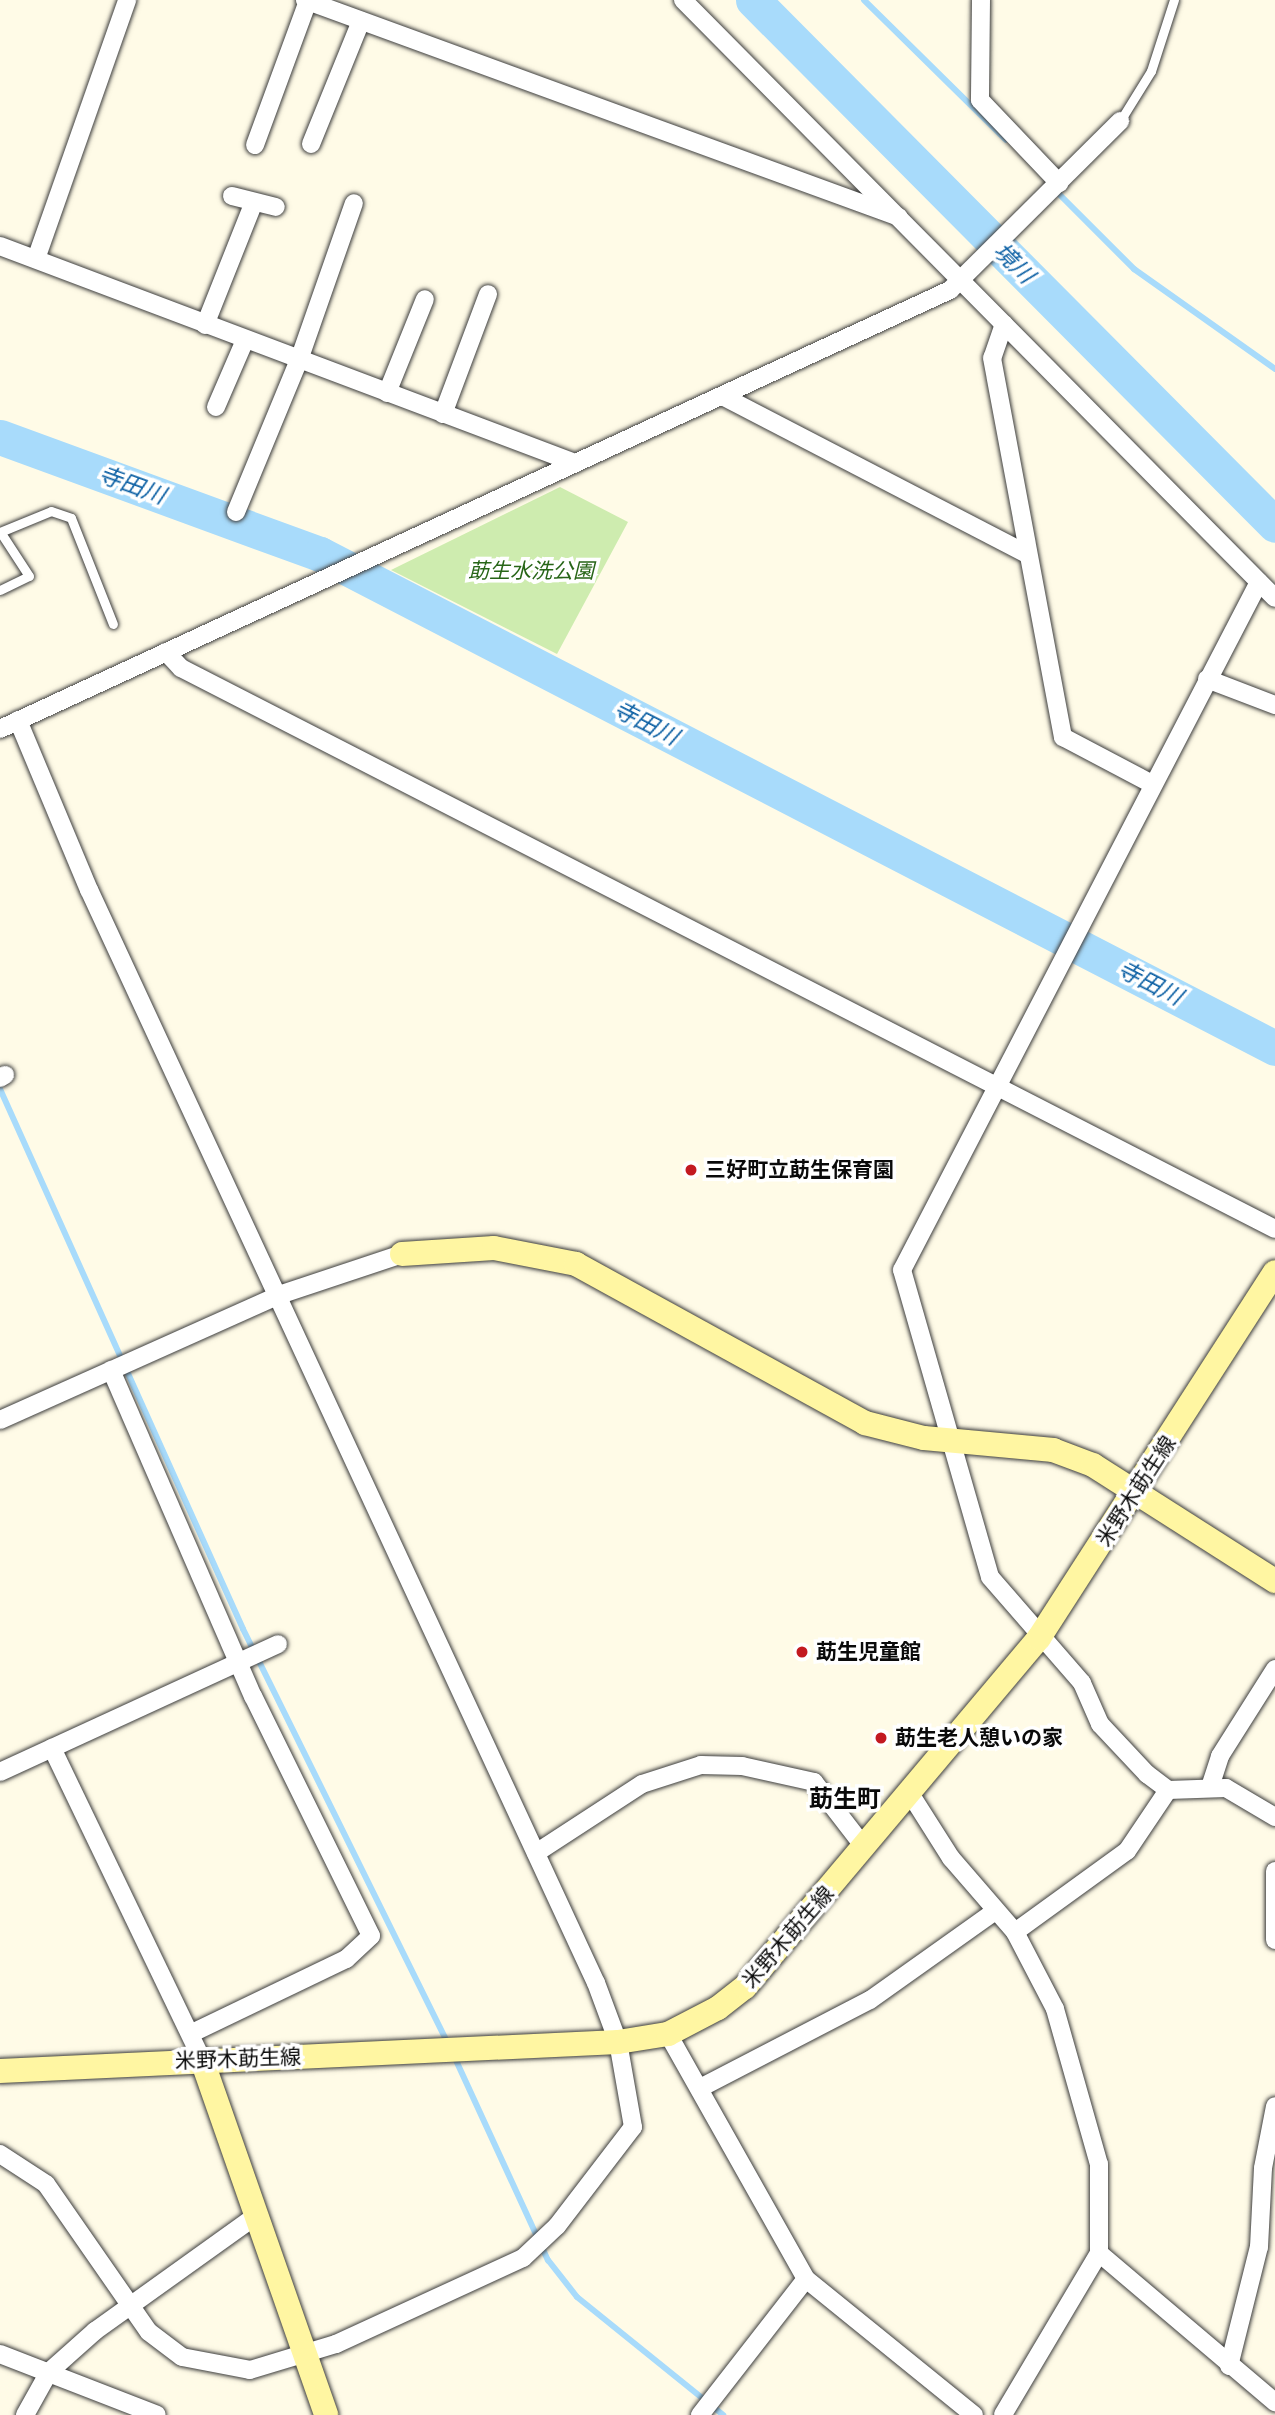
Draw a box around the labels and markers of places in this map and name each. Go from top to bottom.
place label: 三好町立莇生保育園 [705,1157,894,1183]
marker: 三好町立莇生保育園 [683,1162,699,1178]
place label: 莇生児童館 [816,1639,921,1665]
marker: 莇生児童館 [794,1644,810,1660]
place label: 莇生老人憩いの家 [895,1725,1063,1751]
marker: 莇生老人憩いの家 [873,1730,889,1746]

